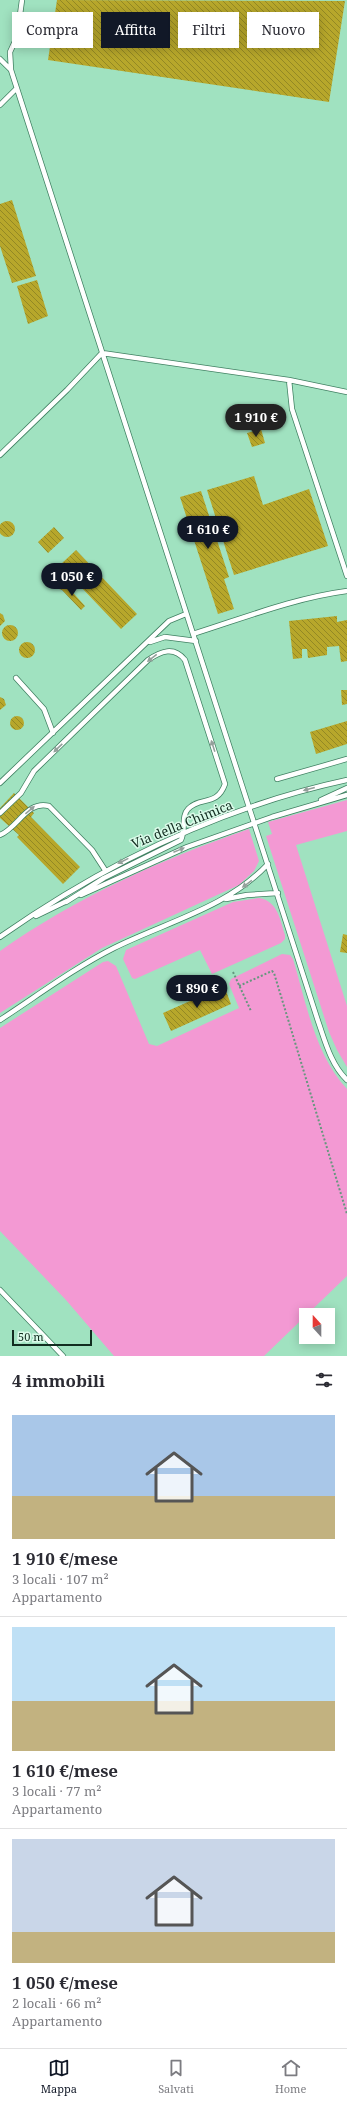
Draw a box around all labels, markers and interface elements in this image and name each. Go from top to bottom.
chip: Compra [12,12,93,48]
chip: Affitta [101,12,170,48]
chip: Filtri [178,12,239,48]
chip: Nuovo [247,12,319,48]
pin: 1 910 € [219,404,293,438]
text: 1 910 € [234,408,278,426]
pin: 1 610 € [171,516,245,550]
text: 1 610 € [186,520,230,538]
pin: 1 050 € [35,563,109,597]
text: 1 050 € [50,567,94,585]
one-way arrow [146,654,157,662]
one-way arrow [210,740,216,752]
one-way arrow [53,743,63,753]
one-way arrow [303,787,315,793]
street label: Via della Chimica [129,795,235,853]
one-way arrow [25,806,35,815]
one-way arrow [173,847,185,853]
one-way arrow [117,858,129,864]
one-way arrow [242,879,252,887]
pin: 1 890 € [160,975,234,1009]
text: 1 890 € [175,979,219,997]
north arrow [299,1308,335,1344]
map controls [299,1308,335,1344]
scale bar [12,1328,92,1347]
text: 50 m [18,1329,44,1344]
text: 4 immobili [12,1369,105,1392]
icon: filters [313,1369,335,1391]
icon: home [138,1441,210,1513]
text: 1 910 €/mese [12,1547,118,1570]
text: 3 locali · 107 m² [12,1570,109,1588]
text: Appartamento [12,1588,102,1606]
icon: home [138,1653,210,1725]
text: 1 610 €/mese [12,1759,118,1782]
text: 3 locali · 77 m² [12,1782,102,1800]
text: Appartamento [12,1800,102,1818]
icon: home [138,1865,210,1937]
text: 1 050 €/mese [12,1971,118,1994]
text: 2 locali · 66 m² [12,1994,102,2012]
text: Appartamento [12,2012,102,2030]
tab: Mappa [41,2057,77,2096]
tab: Salvati [158,2057,194,2096]
tab: Home [275,2057,306,2096]

